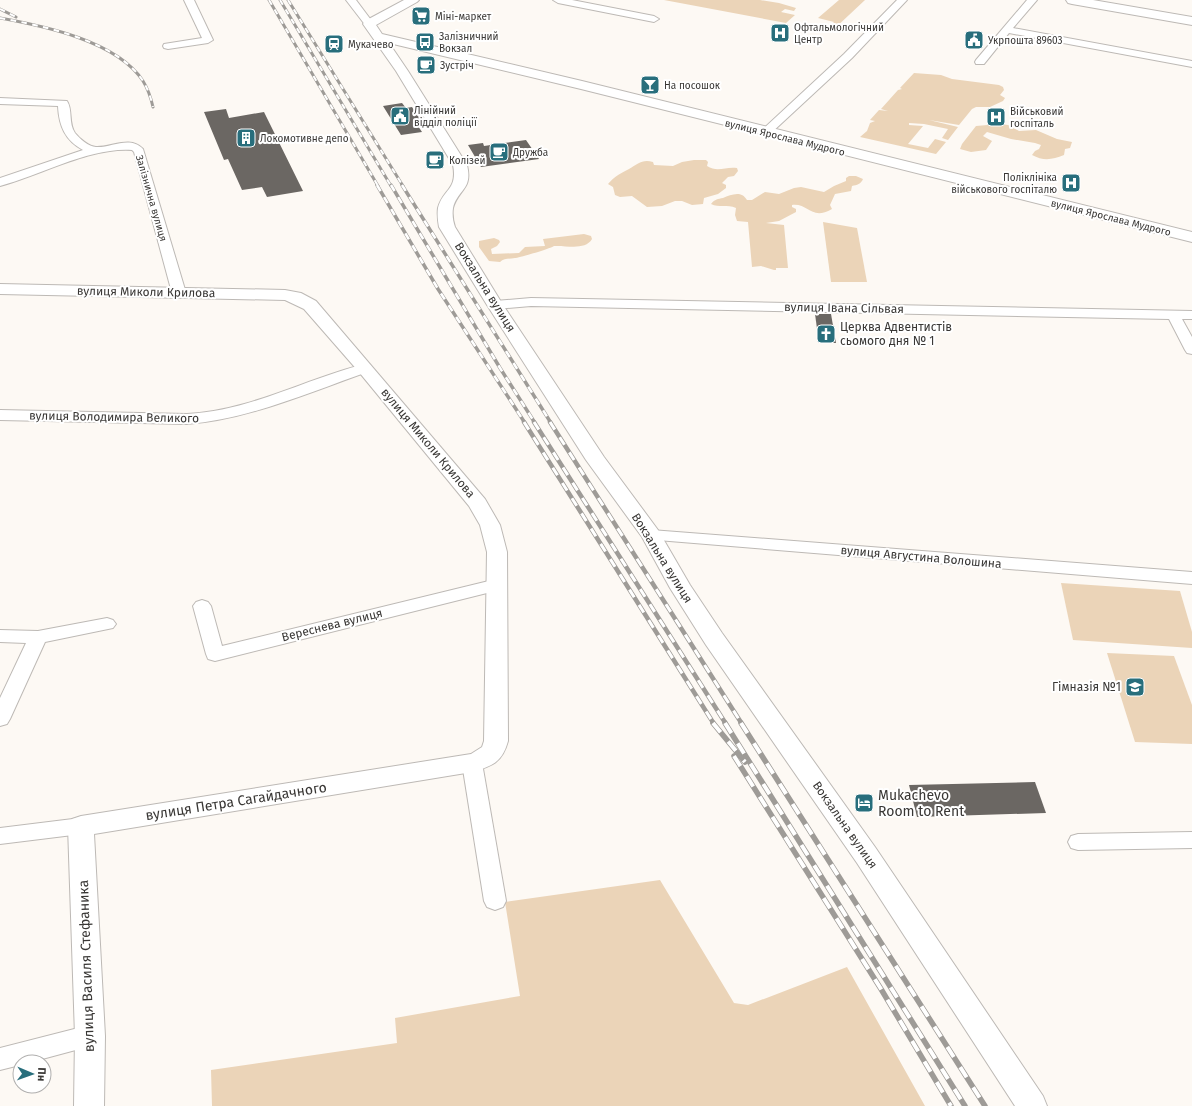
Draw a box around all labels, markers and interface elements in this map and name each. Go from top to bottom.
supermarket icon: Міні-маркет [410,5,432,27]
place label: Міні-маркет [435,10,492,23]
place label: Офтальмологічний Центр [794,21,884,46]
hospital icon: Офтальмологічний Центр [769,22,791,44]
public building icon: Укрпошта 89603 [963,29,985,51]
place label: Залізничний Вокзал [439,30,499,55]
bus stop icon: Залізничний Вокзал [414,31,436,53]
station icon: Мукачево [323,33,345,55]
place label: Укрпошта 89603 [988,35,1063,47]
place label: Мукачево [348,39,394,51]
cafe icon: Зустріч [415,54,437,76]
place label: Зустріч [440,59,474,72]
bar icon: На посошок [639,74,661,96]
place label: На посошок [664,80,721,92]
place label: Лінійний відділ поліції [414,104,478,129]
public building icon: Лінійний відділ поліції [389,105,411,127]
place label: Військовий госпіталь [1010,105,1063,130]
hospital icon: Військовий госпіталь [985,106,1007,128]
street label: вулиця Ярослава Мудрого [723,117,846,159]
building icon: Локомотивне депо [235,127,257,149]
place label: Локомотивне депо [260,133,349,145]
cafe icon: Дружба [488,141,510,163]
place label: Дружба [512,147,548,159]
cafe icon: Колізей [424,149,446,171]
street label: Залізнична вулиця [133,154,170,243]
place label: Колізей [449,154,485,167]
place label: Поліклініка військового госпіталю [951,171,1057,196]
hospital icon: Поліклініка військового госпіталю [1060,172,1082,194]
street label: вулиця Ярослава Мудрого [1049,197,1172,239]
street label: Вокзальна вулиця [452,240,518,334]
street label: вулиця Миколи Крилова [77,284,215,300]
street label: вулиця Івана Сільвая [784,300,904,316]
place label: Церква Адвентистів сьомого дня № 1 [840,320,952,348]
church icon: Церква Адвентистів сьомого дня № 1 [815,323,837,345]
street label: вулиця Миколи Крилова [378,385,478,501]
street label: вулиця Володимира Великого [29,409,199,425]
street label: Вокзальна вулиця [629,511,695,605]
street label: вулиця Августина Волошина [840,543,1002,571]
street label: Вереснева вулиця [280,606,384,644]
school or university icon: Гімназія №1 [1124,676,1146,698]
place label: Гімназія №1 [1052,680,1121,694]
street label: вулиця Петра Сагайдачного [144,779,328,824]
street label: Вокзальна вулиця [810,779,880,871]
place label: Mukachevo Room to Rent [878,787,965,820]
hotel icon: Mukachevo Room to Rent [853,792,875,814]
street label: вулиця Василя Стефаника [75,880,98,1052]
north arrow [12,1054,52,1094]
text: Пн [35,1067,48,1081]

